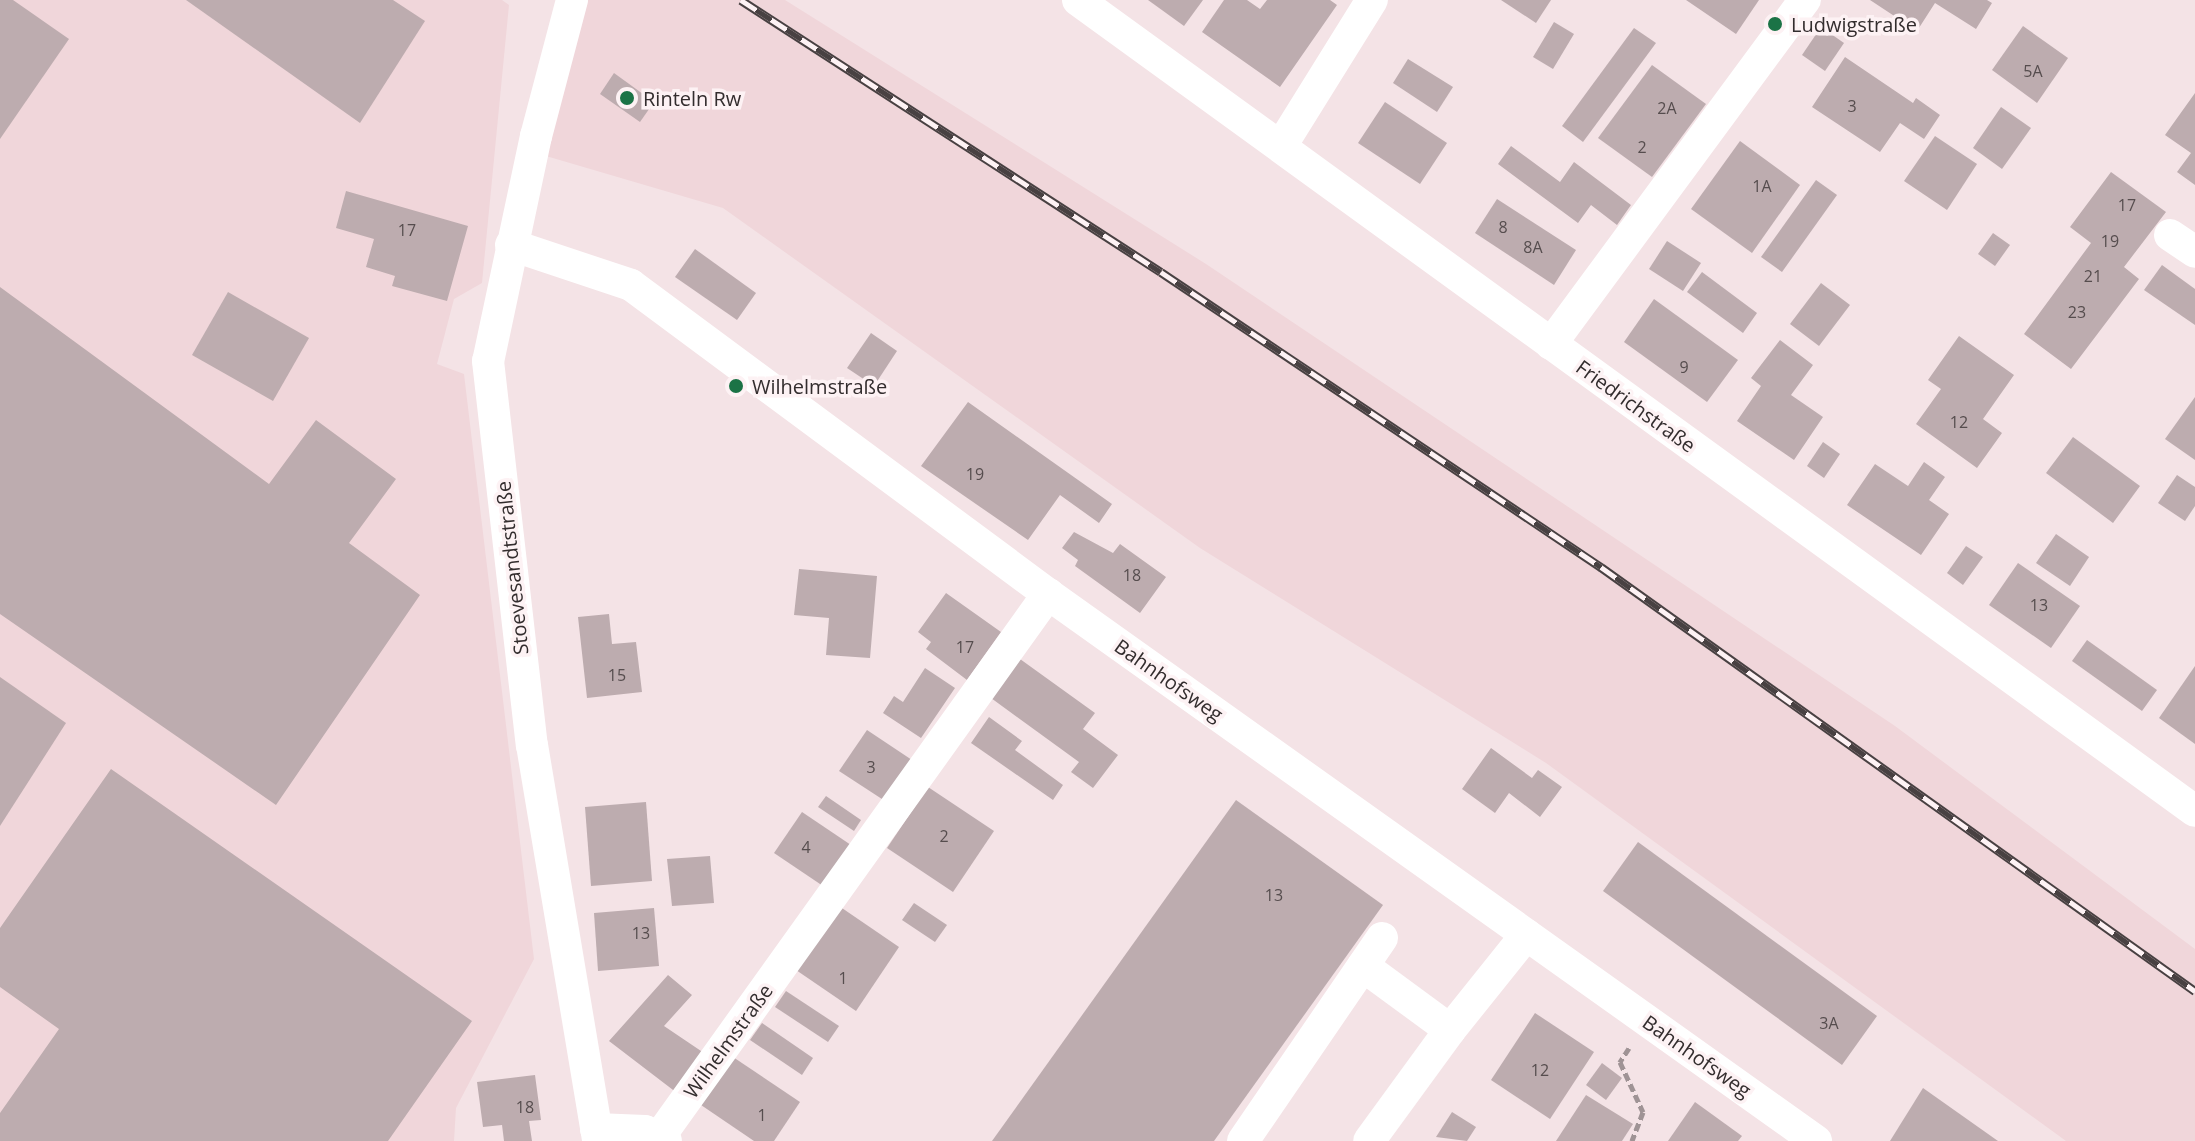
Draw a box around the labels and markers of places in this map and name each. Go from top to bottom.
place label: Ludwigstraße [1791,12,1917,36]
marker: Ludwigstraße [1766,15,1784,33]
place label: Rinteln Rw [643,86,741,110]
marker: Rinteln Rw [618,89,636,107]
place label: Wilhelmstraße [752,374,887,398]
marker: Wilhelmstraße [727,377,745,395]

